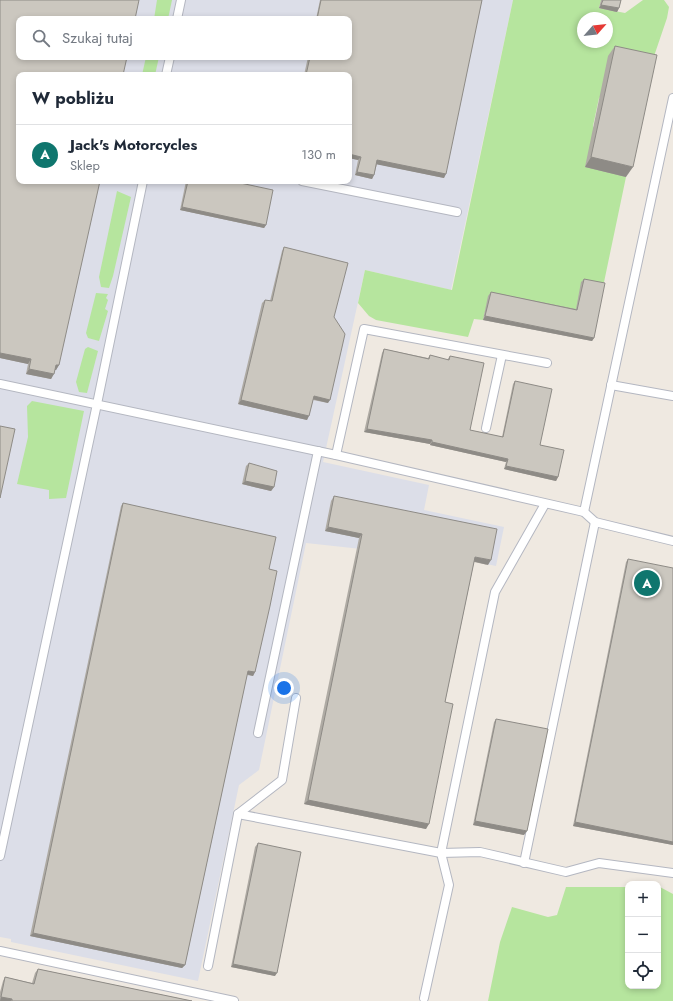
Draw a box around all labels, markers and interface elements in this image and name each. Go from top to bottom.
north arrow [577,12,613,48]
search box [16,16,352,60]
icon: search [30,27,52,49]
text: Szukaj tutaj [62,27,133,49]
text: W pobliżu [32,86,114,110]
text: Jack's Motorcycles [70,134,197,156]
text: A [40,145,50,164]
text: 130 m [301,145,336,164]
text: Sklep [70,156,100,175]
pin: A [634,568,660,598]
your location [274,678,294,698]
map controls [625,881,661,989]
button: + [625,881,661,917]
button: − [625,917,661,953]
button: locate [625,953,661,989]

